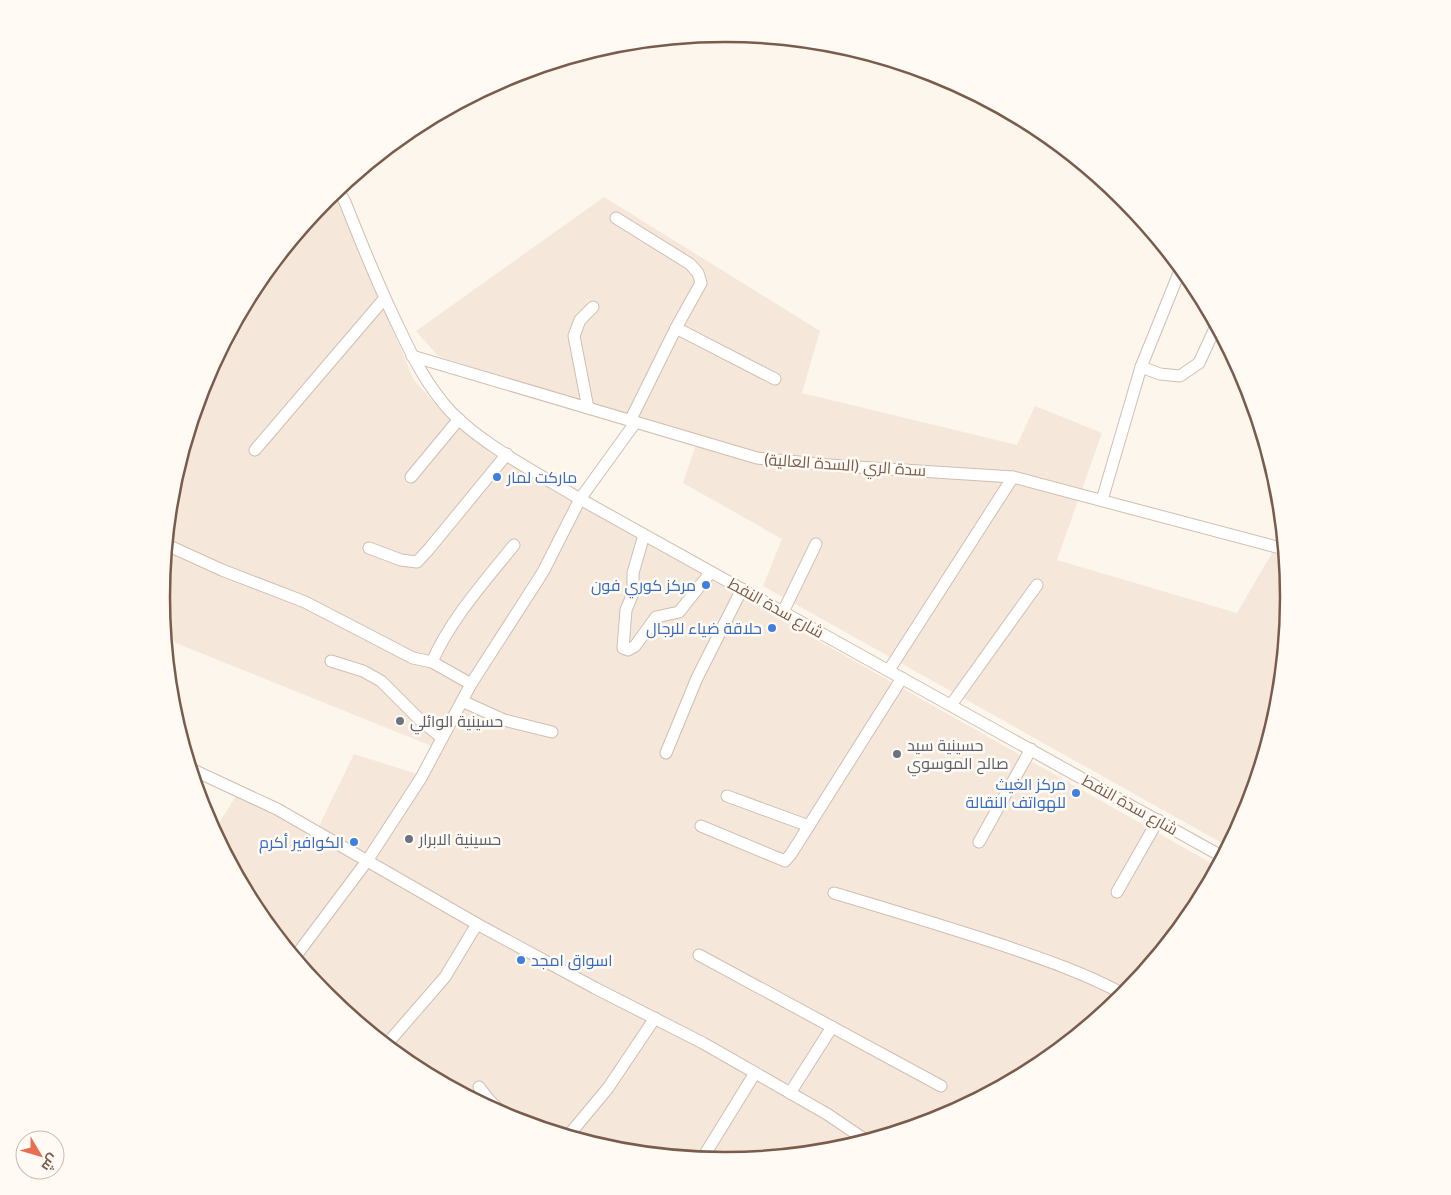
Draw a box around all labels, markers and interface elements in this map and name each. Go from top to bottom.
street label: سدة الري (السدة العالية) [763,450,927,484]
place label: ماركت لمار [506,468,577,487]
marker: ماركت لمار [491,471,503,483]
street label: شارع سدة النفط [724,574,827,644]
place label: مركز كوري فون [591,576,696,599]
marker: مركز كوري فون [700,579,712,591]
place label: حلاقة ضياء للرجال [646,619,762,639]
marker: حلاقة ضياء للرجال [766,622,778,634]
place label: حسينية الوائلي [410,712,503,735]
marker: حسينية الوائلي [394,715,406,727]
place label: حسينية سيد صالح الموسوي [907,736,1009,777]
marker: حسينية سيد صالح الموسوي [891,748,903,760]
street label: شارع سدة النفط [1078,771,1181,841]
place label: مركز الغيث للهواتف النقالة [966,775,1066,813]
marker: مركز الغيث للهواتف النقالة [1070,787,1082,799]
place label: حسينية الابرار [418,830,501,849]
place label: الكوافير أكرم [259,833,344,854]
marker: حسينية الابرار [403,833,415,845]
marker: الكوافير أكرم [348,836,360,848]
place label: اسواق امجد [531,951,613,971]
marker: اسواق امجد [515,954,527,966]
north arrow [15,1130,65,1180]
text: ش [38,1150,62,1175]

